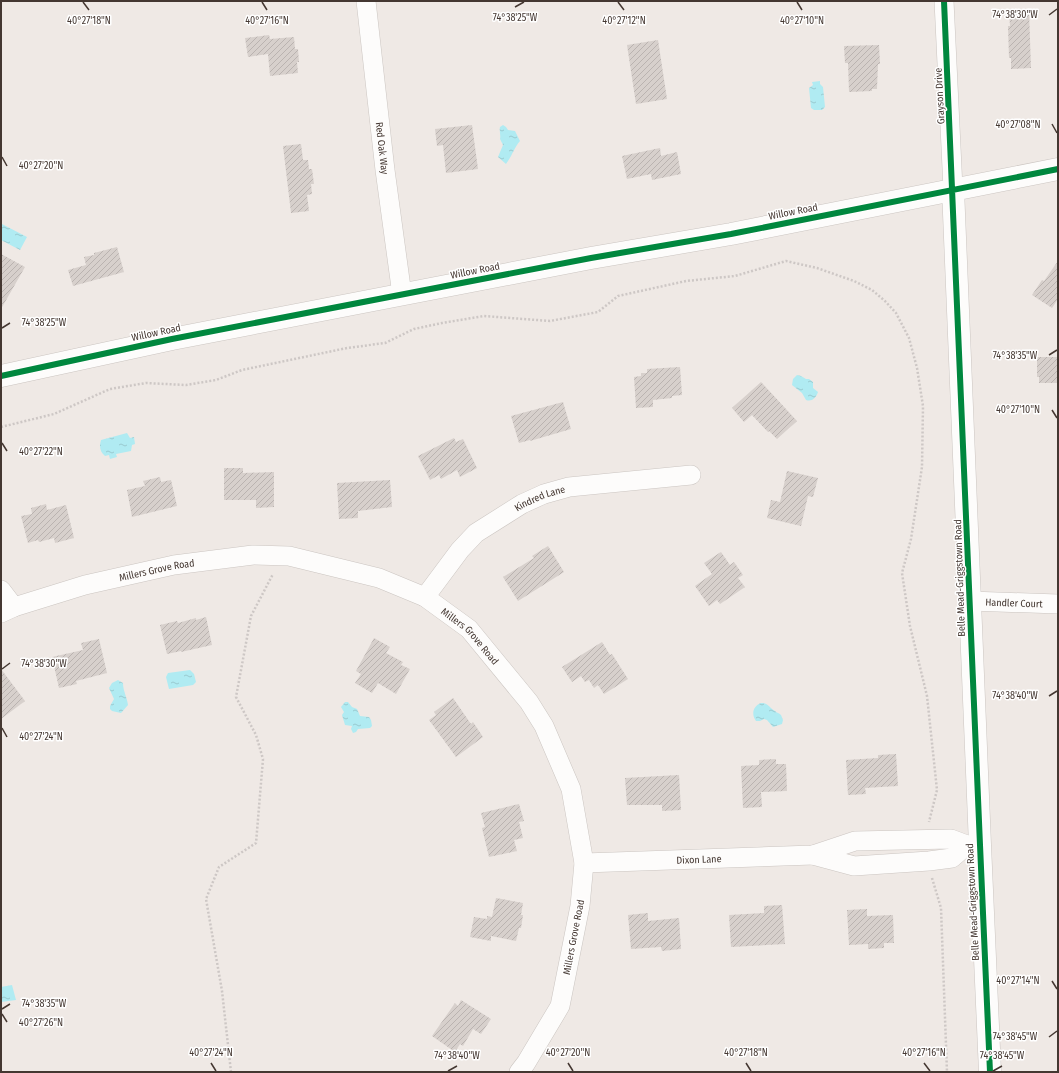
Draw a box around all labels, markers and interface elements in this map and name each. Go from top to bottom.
text: 74°38'30"W [992,9,1038,21]
text: 74°38'25"W [493,12,538,24]
text: 40°27'18"N [67,15,111,27]
text: 40°27'16"N [245,15,289,27]
text: 40°27'12"N [602,15,646,27]
text: 40°27'10"N [780,15,824,27]
street label: Grayson Drive [933,67,947,124]
text: 40°27'08"N [995,119,1041,131]
street label: Red Oak Way [373,121,391,176]
text: 40°27'20"N [19,160,63,172]
street label: Willow Road [767,201,819,223]
street label: Willow Road [449,260,501,282]
text: 74°38'25"W [22,317,67,329]
street label: Willow Road [130,322,182,344]
text: 74°38'35"W [993,350,1038,362]
text: 40°27'10"N [996,404,1040,416]
text: 40°27'22"N [19,446,63,458]
street label: Kindred Lane [512,483,567,514]
street label: Belle Mead-Griggstown Road [952,519,968,637]
street label: Millers Grove Road [118,557,195,584]
street label: Handler Court [985,597,1043,610]
street label: Millers Grove Road [439,606,501,667]
text: 74°38'30"W [21,658,67,670]
text: 74°38'40"W [992,690,1038,702]
text: 40°27'24"N [19,731,63,743]
street label: Belle Mead-Griggstown Road [964,843,982,961]
street label: Dixon Lane [676,853,722,867]
street label: Millers Grove Road [561,899,587,976]
text: 40°27'14"N [996,975,1040,987]
text: 74°38'35"W [22,998,67,1010]
text: 40°27'26"N [19,1017,63,1029]
text: 74°38'45"W [993,1031,1038,1043]
text: 40°27'24"N [189,1047,233,1059]
text: 40°27'20"N [546,1047,590,1059]
text: 40°27'18"N [724,1047,768,1059]
text: 40°27'16"N [902,1047,946,1059]
text: 74°38'40"W [434,1050,480,1062]
text: 74°38'45"W [980,1050,1025,1062]

